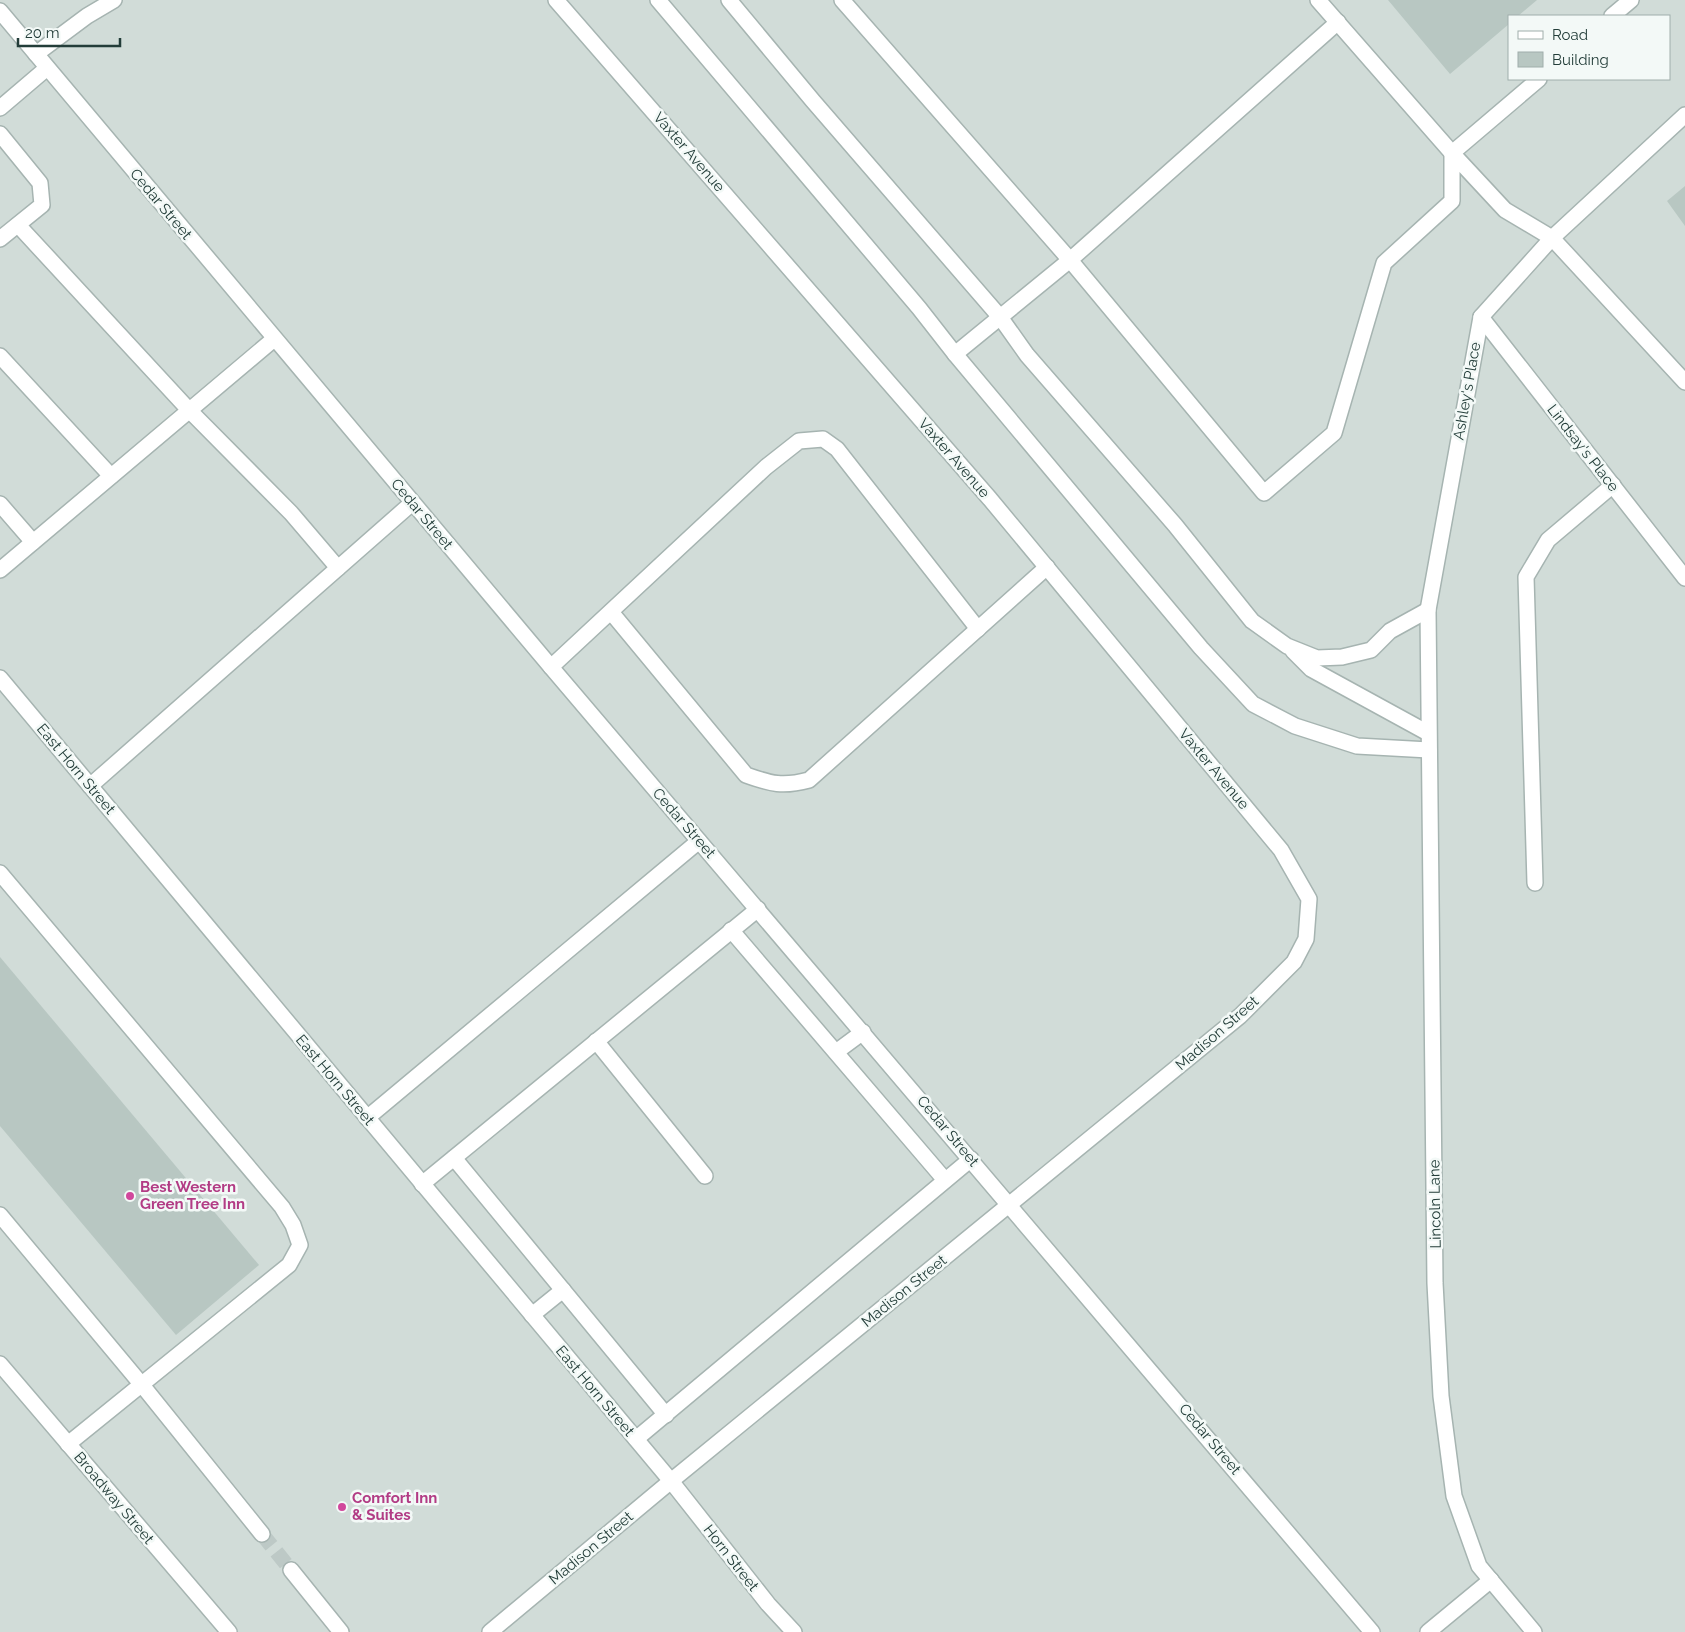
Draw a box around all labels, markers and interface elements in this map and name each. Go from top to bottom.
scale bar [18,15,120,47]
legend [1508,15,1670,80]
text: 20 m [25,24,60,42]
text: Road [1552,26,1588,44]
text: Building [1552,51,1609,69]
street label: Vaxter Avenue [649,108,729,196]
street label: Cedar Street [126,165,196,243]
street label: Ashley's Place [1450,340,1485,441]
street label: Lindsay's Place [1543,401,1623,495]
street label: Vaxter Avenue [914,414,994,502]
street label: Cedar Street [387,475,457,553]
street label: East Horn Street [33,720,119,818]
street label: Vaxter Avenue [1175,725,1253,813]
street label: Cedar Street [649,784,719,862]
street label: Madison Street [1172,992,1262,1074]
street label: East Horn Street [292,1031,378,1129]
street label: Cedar Street [913,1092,983,1170]
street label: Lincoln Lane [1425,1159,1445,1249]
place label: Best Western Green Tree Inn [140,1178,245,1213]
marker: Best Western Green Tree Inn [124,1190,136,1202]
street label: Madison Street [858,1251,950,1331]
street label: East Horn Street [552,1342,638,1440]
street label: Cedar Street [1175,1400,1245,1478]
street label: Broadway Street [70,1448,158,1548]
place label: Comfort Inn & Suites [352,1489,437,1524]
marker: Comfort Inn & Suites [336,1501,348,1513]
street label: Madison Street [545,1508,637,1588]
street label: Horn Street [699,1521,763,1595]

